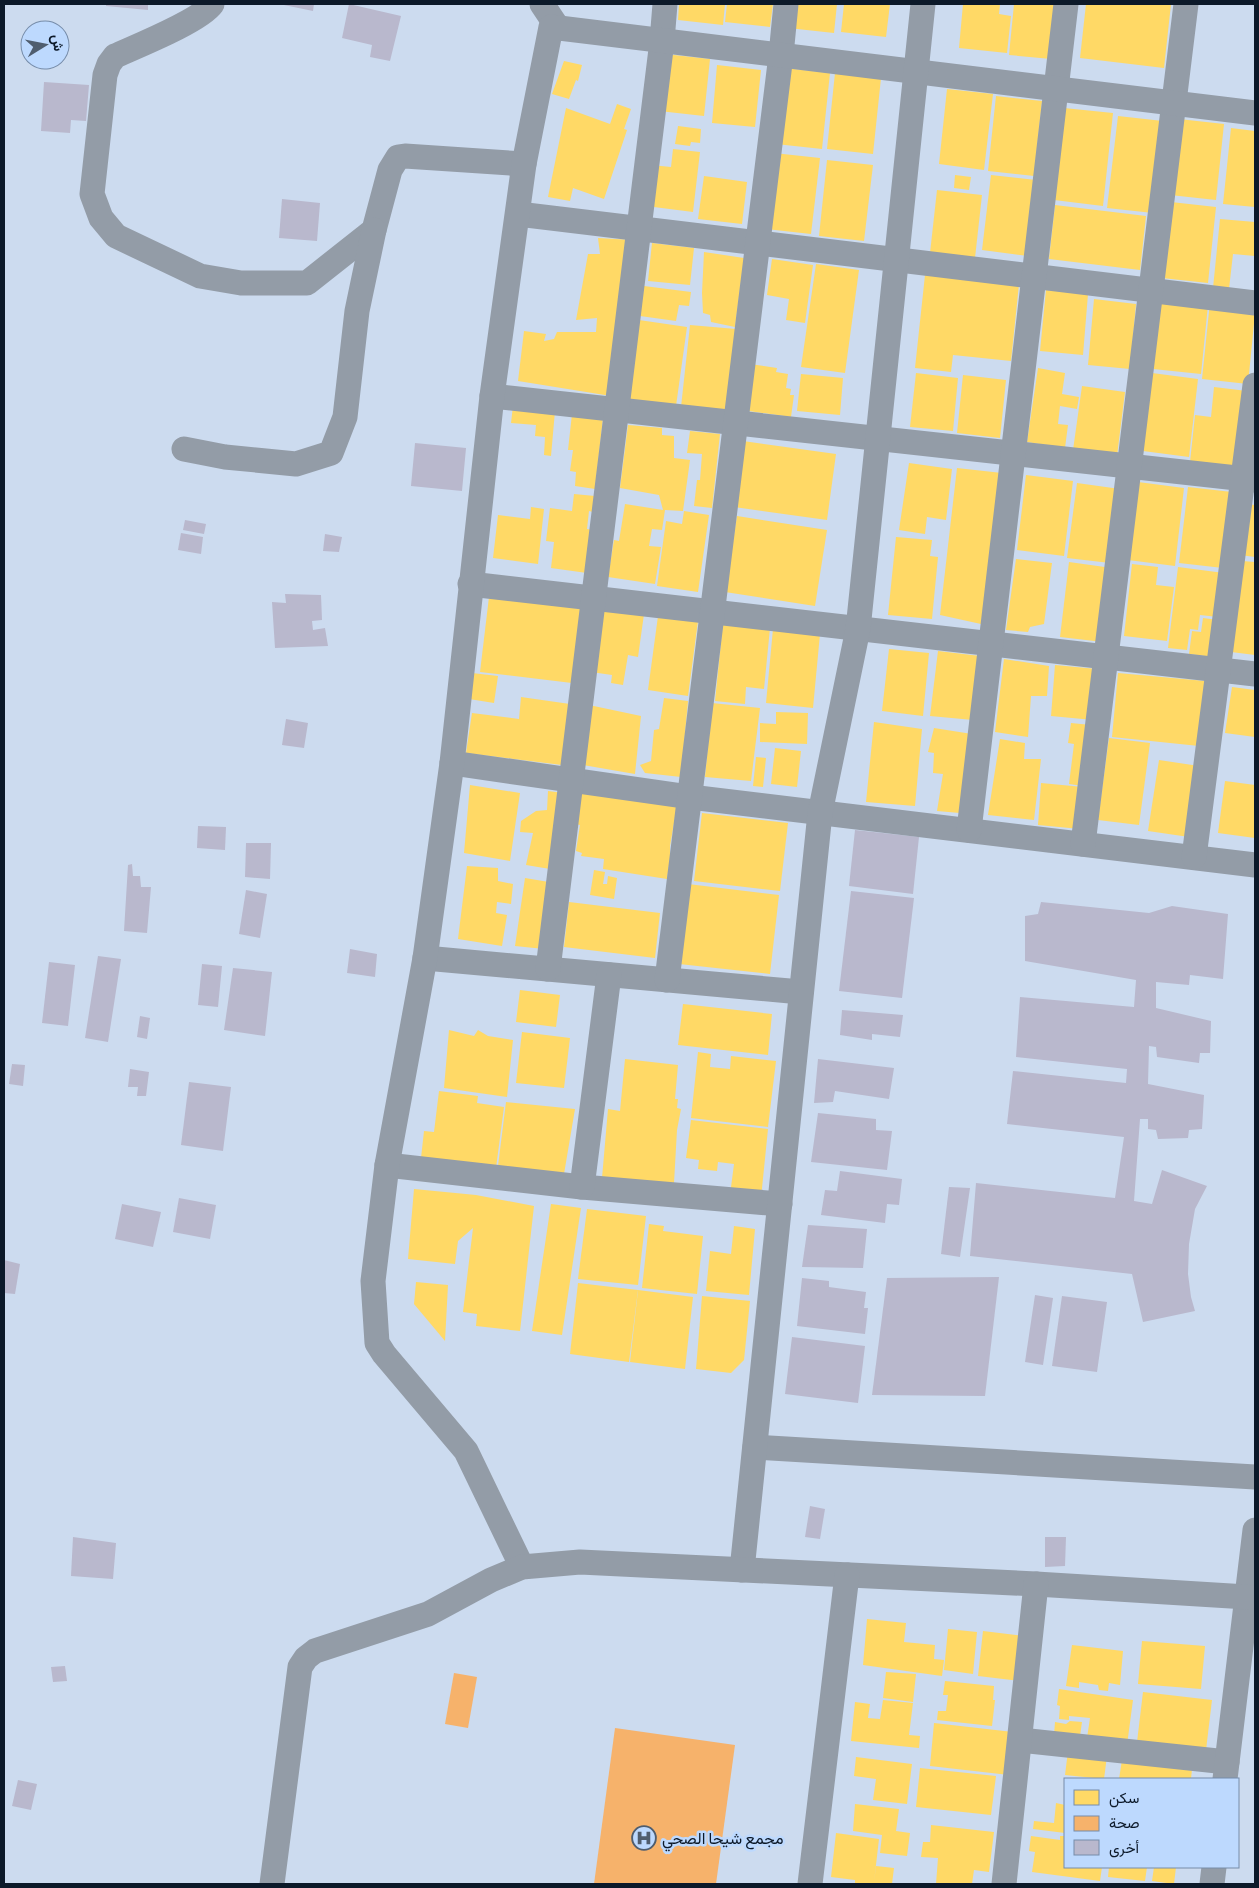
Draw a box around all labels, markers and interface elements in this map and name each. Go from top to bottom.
north arrow [20,20,70,70]
text: ش [47,33,67,53]
legend [1064,1778,1239,1868]
text: سكن [1109,1789,1139,1808]
text: صحة [1109,1814,1140,1832]
hospital icon: مجمع شيحا الصحي [631,1825,657,1851]
place label: مجمع شيحا الصحي [662,1829,784,1852]
text: أخرى [1109,1839,1139,1858]

